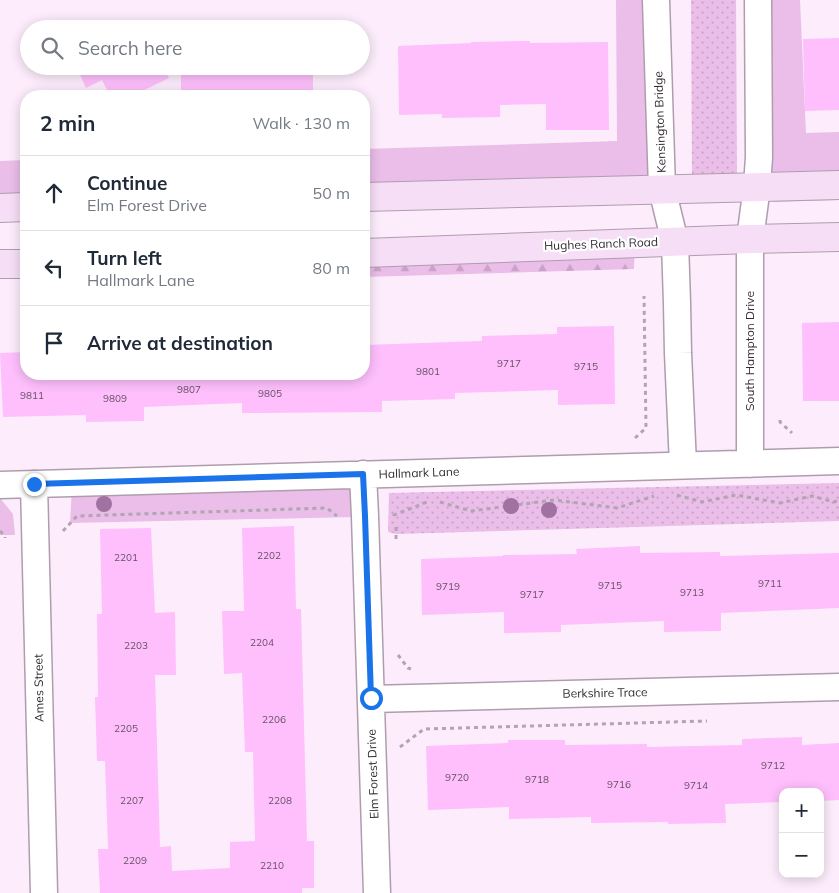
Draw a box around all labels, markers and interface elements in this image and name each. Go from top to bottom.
search box [20,20,370,75]
icon: search [38,34,66,62]
text: Search here [78,36,182,60]
street label: Kensington Bridge [650,71,669,173]
text: 2 min [40,110,95,136]
text: Walk · 130 m [252,113,350,133]
text: Continue [87,171,167,195]
icon: ahead [40,179,68,207]
text: 50 m [313,183,350,203]
text: Elm Forest Drive [87,195,207,215]
street label: Hughes Ranch Road [544,234,658,253]
text: Turn left [87,246,162,270]
icon: left [40,254,68,282]
text: 80 m [313,258,350,278]
text: Hallmark Lane [87,270,195,290]
street label: South Hampton Drive [742,291,757,411]
icon: arrive [40,329,68,357]
text: Arrive at destination [87,331,273,355]
house number: 9717 [497,357,521,370]
house number: 9715 [574,360,598,373]
house number: 9801 [416,365,440,378]
house number: 9807 [177,383,201,396]
house number: 9805 [258,387,282,400]
house number: 9811 [20,389,44,402]
house number: 9809 [103,392,127,405]
street label: Hallmark Lane [378,464,460,481]
route end [23,473,46,496]
house number: 2202 [257,549,281,562]
house number: 2201 [114,551,138,564]
house number: 9711 [758,577,782,590]
house number: 9715 [598,579,622,592]
house number: 9719 [436,580,460,593]
house number: 9713 [680,586,704,599]
house number: 9717 [520,588,544,601]
house number: 2204 [250,636,274,649]
house number: 2203 [124,639,148,652]
street label: Ames Street [30,654,47,722]
street label: Berkshire Trace [562,684,648,701]
route start [360,687,383,710]
house number: 2206 [262,713,286,726]
house number: 2205 [114,722,138,735]
street label: Elm Forest Drive [363,729,382,819]
house number: 9712 [761,759,785,772]
house number: 9720 [445,771,469,784]
house number: 9718 [525,773,549,786]
house number: 9716 [607,778,631,791]
house number: 9714 [684,779,708,792]
map controls [779,788,824,878]
button: + [779,788,824,833]
house number: 2207 [120,794,144,807]
house number: 2208 [268,794,292,807]
button: − [779,833,824,878]
house number: 2209 [123,854,147,867]
house number: 2210 [260,859,284,872]

